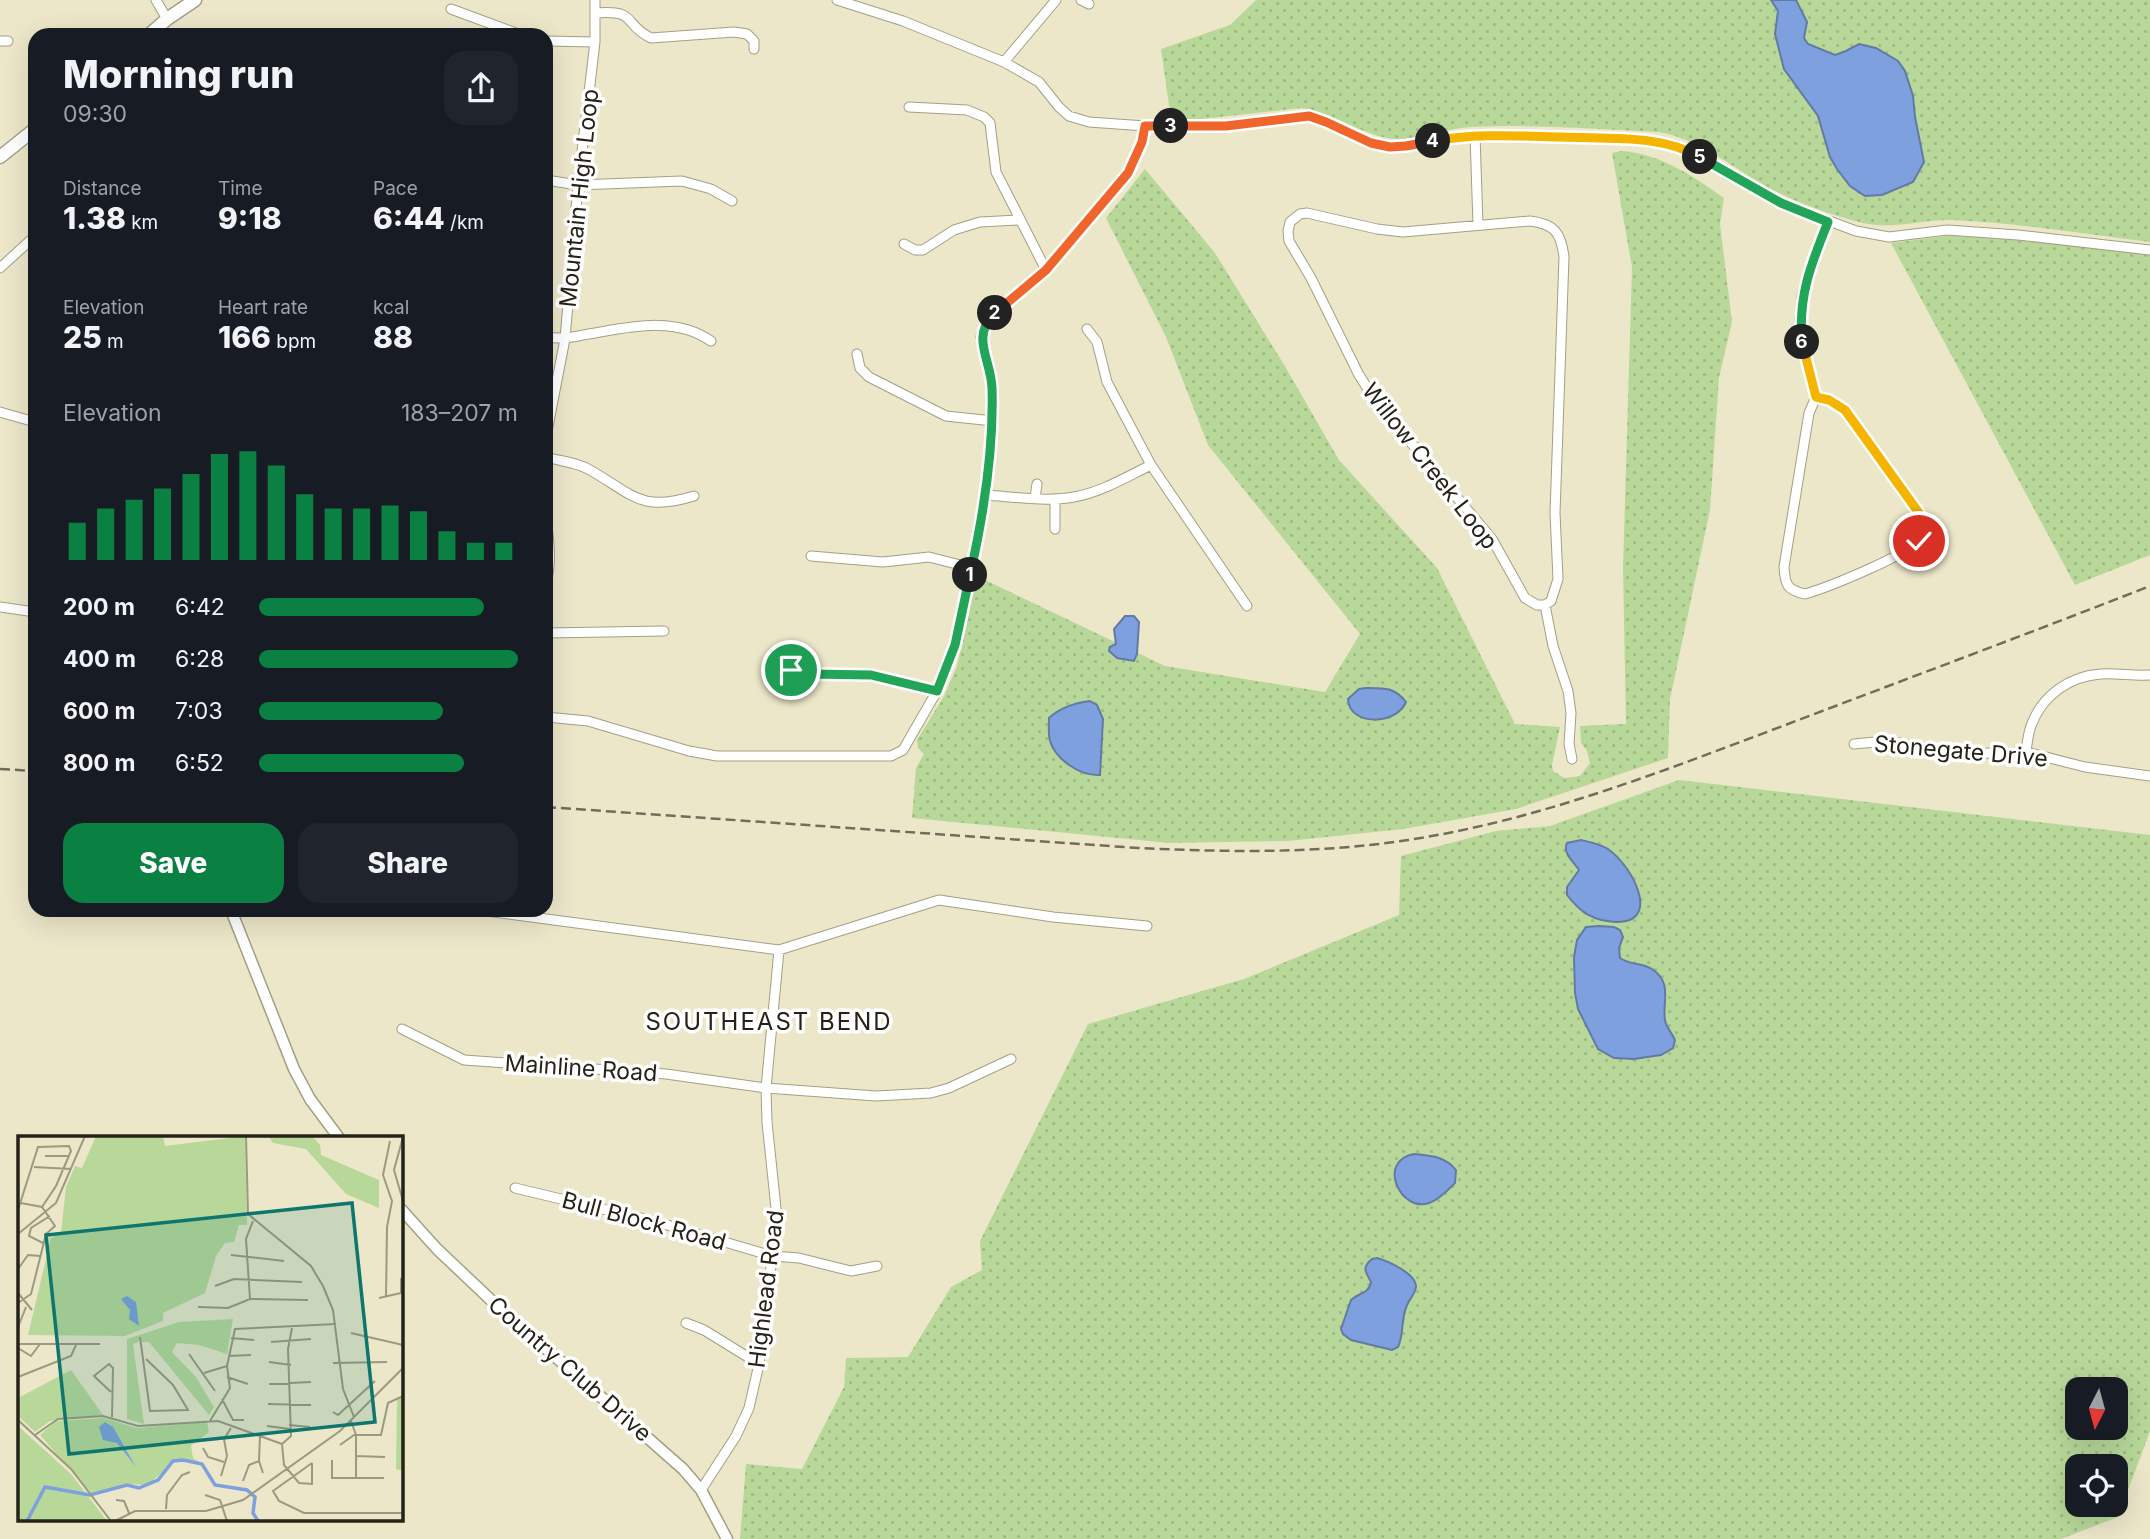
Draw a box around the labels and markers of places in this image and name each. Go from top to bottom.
pin: 3 [1154,108,1188,144]
pin: 4 [1416,124,1450,158]
pin: 5 [1682,140,1718,174]
pin: 2 [978,296,1012,330]
pin: 6 [1784,324,1820,360]
pin [1889,511,1949,571]
pin: 1 [953,558,988,592]
pin [761,640,821,700]

